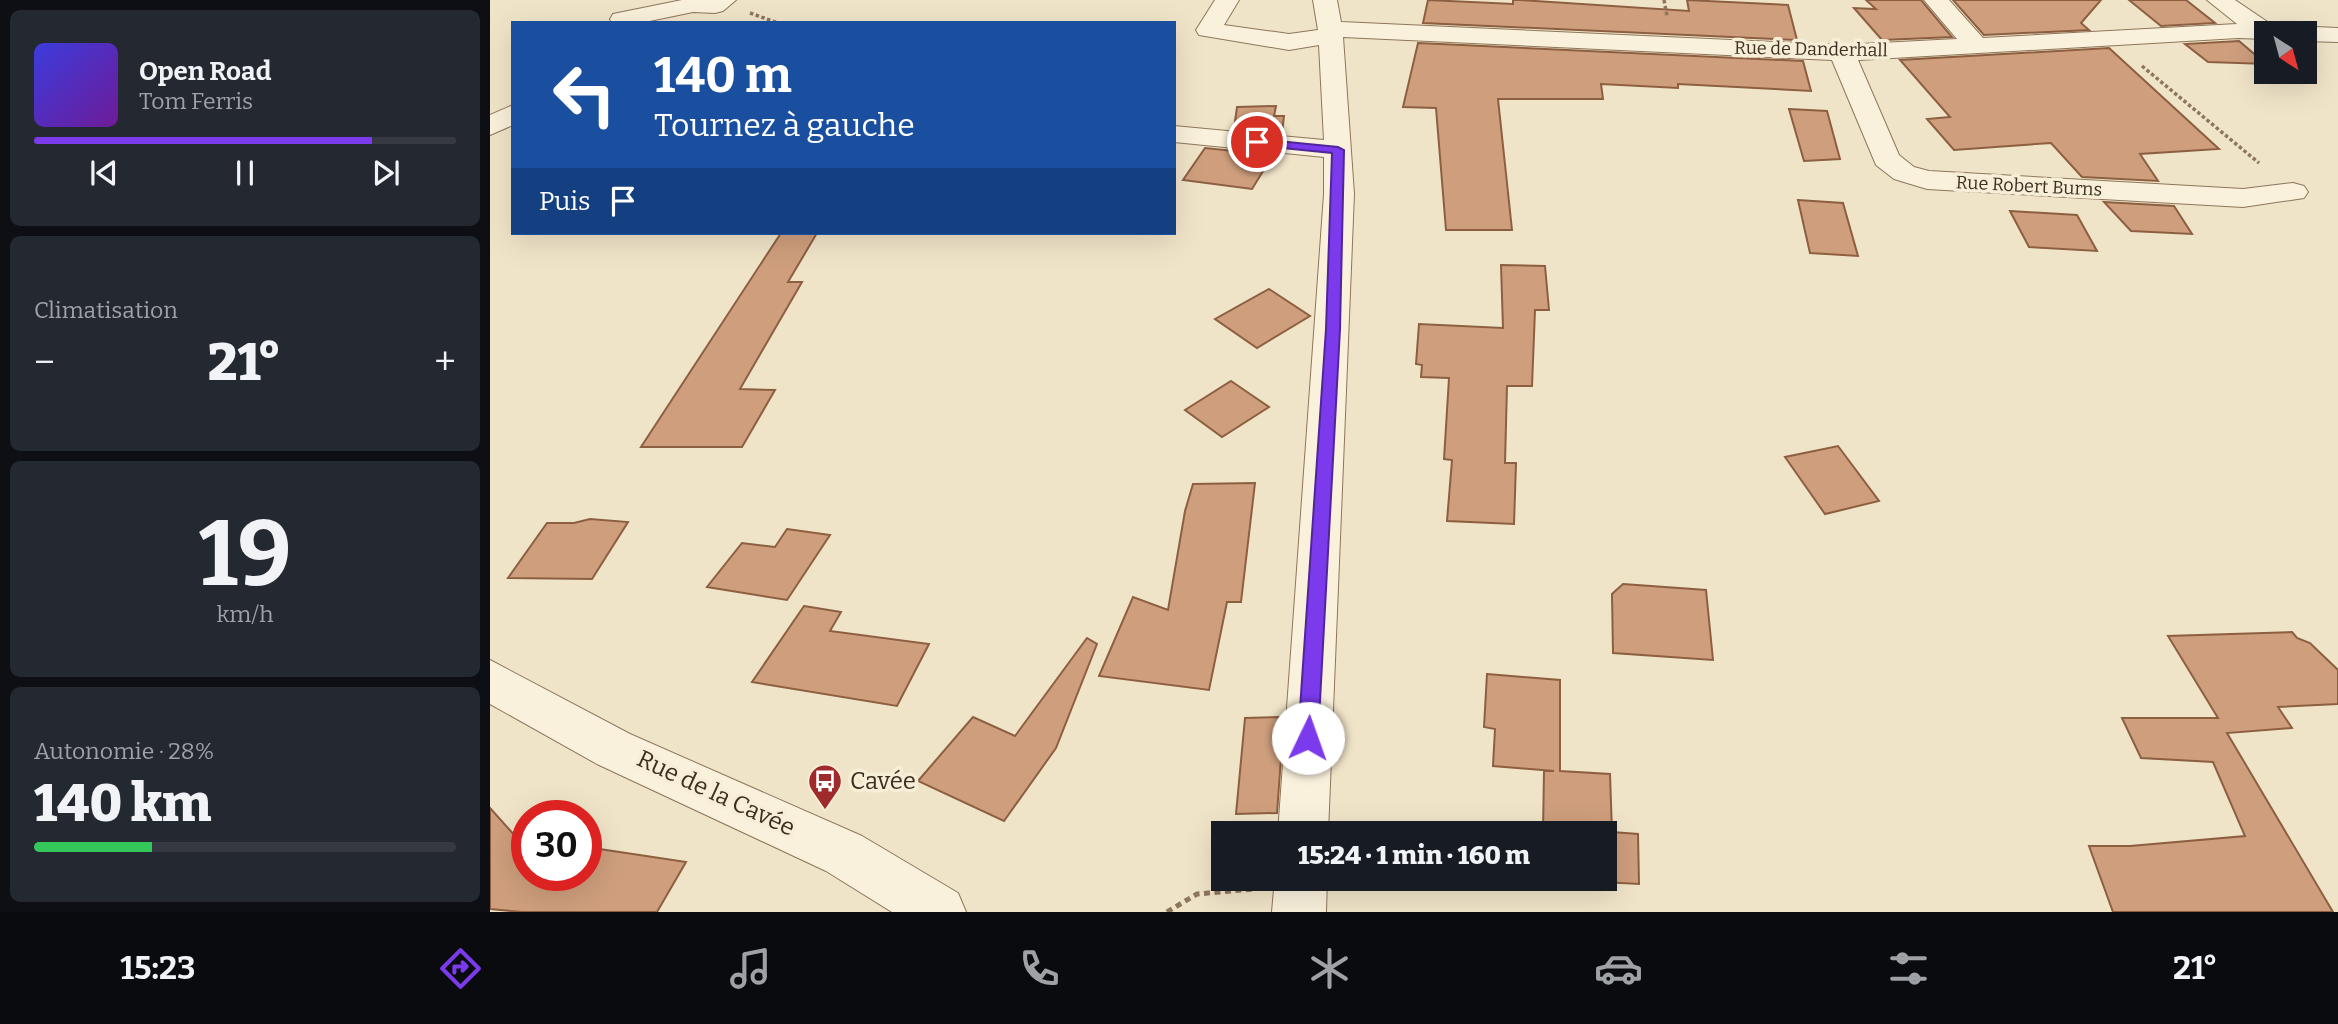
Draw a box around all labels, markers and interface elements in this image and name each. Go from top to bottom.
north arrow [2254,21,2317,84]
map controls [2254,21,2317,84]
street label: Rue de Danderhall [1734,37,1888,61]
text: 140 m [654,46,792,105]
icon: left [539,49,630,140]
text: Open Road [139,56,271,87]
text: Tom Ferris [139,87,253,115]
text: Tournez à gauche [654,106,915,144]
pin [1227,112,1287,172]
icon: arrive [1238,123,1276,161]
icon: previous [85,154,123,192]
icon: pause [226,154,264,192]
icon: next [367,154,405,192]
street label: Rue Robert Burns [1955,171,2103,201]
icon: arrive [604,182,642,220]
text: Puis [539,186,590,217]
text: Climatisation [34,296,178,324]
text: 21° [208,331,281,394]
text: − [34,339,55,385]
text: + [434,339,456,385]
text: 19 [198,500,292,609]
text: km/h [217,600,273,628]
position arrow [1271,701,1345,775]
text: Autonomie · 28% [34,737,214,765]
street label: Rue de la Cavée [633,744,799,842]
bus stop icon: Cavée [806,762,844,811]
place label: Cavée [850,767,916,795]
text: 140 km [34,772,212,835]
speed limit sign: 30 [511,800,602,891]
text: 15:24 · 1 min · 160 m [1298,840,1530,871]
icon: directions [436,944,485,993]
icon: music [726,944,775,993]
icon: phone [1015,944,1064,993]
icon: climate [1305,944,1354,993]
icon: car [1594,944,1643,993]
icon: filters [1884,944,1933,993]
text: 15:23 [120,949,195,987]
text: 21° [2173,949,2218,987]

